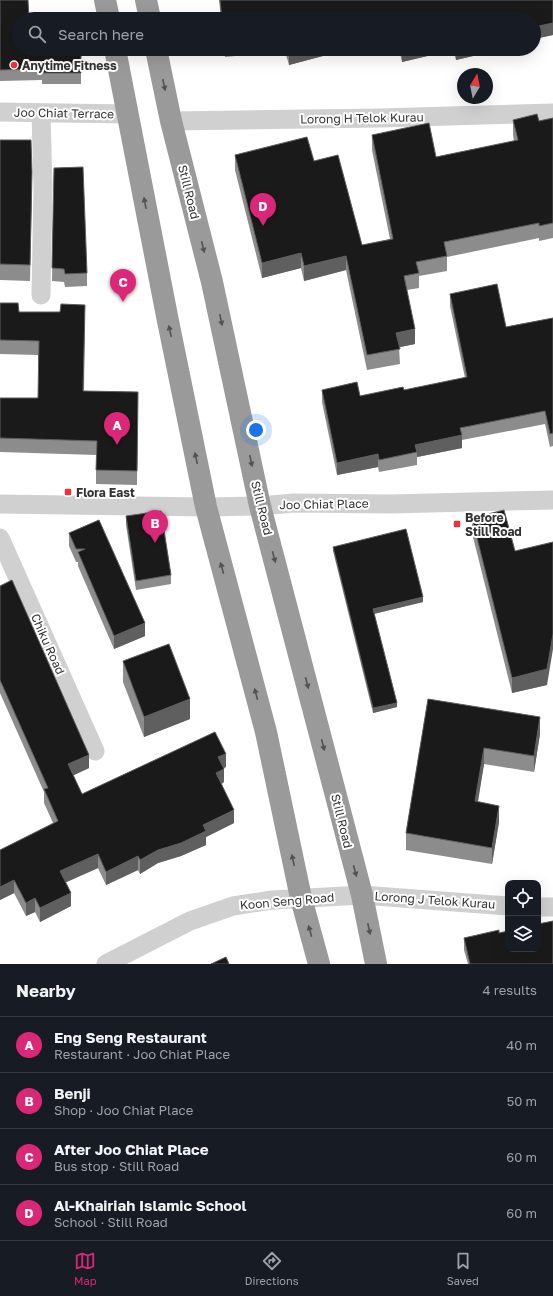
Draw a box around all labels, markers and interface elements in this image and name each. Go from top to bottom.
search box [12,12,541,56]
icon: search [26,23,48,45]
text: Search here [58,25,144,43]
place label: Anytime Fitness [22,58,117,73]
marker: Anytime Fitness [9,60,19,70]
north arrow [457,68,493,104]
one-way arrow [161,79,167,91]
street label: Joo Chiat Terrace [14,105,114,121]
street label: Lorong H Telok Kurau [300,109,424,127]
street label: Still Road [175,163,203,221]
pin: D [250,193,276,226]
one-way arrow [142,197,148,209]
one-way arrow [201,240,207,253]
pin: C [110,269,136,302]
one-way arrow [218,314,224,326]
one-way arrow [166,325,172,337]
pin: A [104,412,130,445]
your location [246,420,266,440]
one-way arrow [193,452,199,464]
one-way arrow [248,455,254,467]
street label: Still Road [248,479,276,537]
place label: Flora East [76,485,135,500]
marker: Flora East [63,487,73,497]
street label: Joo Chiat Place [279,496,369,512]
pin: B [142,510,168,543]
place label: Before Still Road [465,510,522,539]
marker: Before Still Road [452,519,462,529]
one-way arrow [272,551,278,563]
one-way arrow [219,562,225,575]
street label: Chiku Road [28,611,68,677]
one-way arrow [304,677,310,689]
one-way arrow [253,688,259,700]
one-way arrow [320,739,326,751]
street label: Still Road [328,792,356,850]
one-way arrow [290,854,296,866]
one-way arrow [352,865,358,877]
map controls [505,880,541,952]
button: locate [505,880,541,916]
street label: Lorong J Telok Kurau [374,888,496,912]
street label: Koon Seng Road [239,889,335,913]
button: layers [505,916,541,952]
one-way arrow [366,923,372,936]
one-way arrow [307,925,313,937]
text: Nearby [16,980,76,1001]
text: 4 results [483,982,537,998]
text: Eng Seng Restaurant [54,1028,207,1046]
text: A [24,1037,34,1053]
text: 40 m [506,1037,537,1053]
text: Restaurant · Joo Chiat Place [54,1046,230,1062]
text: Benji [54,1084,91,1102]
text: B [24,1093,34,1109]
text: 50 m [507,1093,537,1109]
text: Shop · Joo Chiat Place [54,1102,193,1118]
text: After Joo Chiat Place [54,1140,208,1158]
text: C [24,1149,34,1165]
text: 60 m [506,1149,537,1165]
text: Bus stop · Still Road [54,1158,179,1174]
text: Al-Khairiah Islamic School [54,1196,247,1214]
text: D [24,1205,34,1221]
text: 60 m [506,1205,537,1221]
text: School · Still Road [54,1214,168,1230]
tab: Map [74,1250,97,1287]
tab: Directions [245,1250,299,1287]
tab: Saved [447,1250,479,1287]

